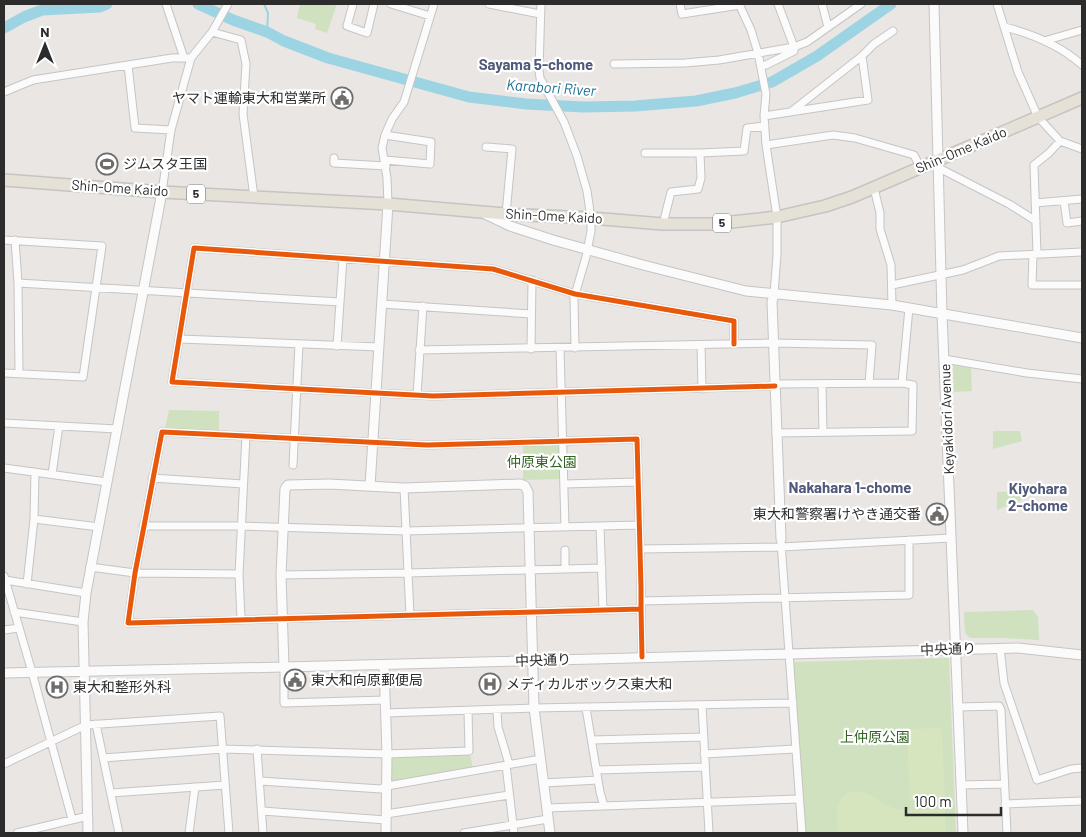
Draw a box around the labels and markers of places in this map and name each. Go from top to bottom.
public building icon: ヤマト運輸東大和営業所 [330,86,354,110]
place label: ヤマト運輸東大和営業所 [172,89,326,106]
sports icon: ジムスタ王国 [95,152,119,176]
place label: ジムスタ王国 [123,155,207,172]
public building icon: 東大和警察署けやき通交番 [925,502,949,526]
place label: 東大和警察署けやき通交番 [753,505,921,522]
public building icon: 東大和向原郵便局 [283,668,307,692]
place label: 東大和向原郵便局 [311,671,423,688]
hospital icon: メディカルボックス東大和 [478,672,502,696]
hospital icon: 東大和整形外科 [45,675,69,699]
place label: メディカルボックス東大和 [506,675,673,692]
place label: 東大和整形外科 [73,678,171,695]

